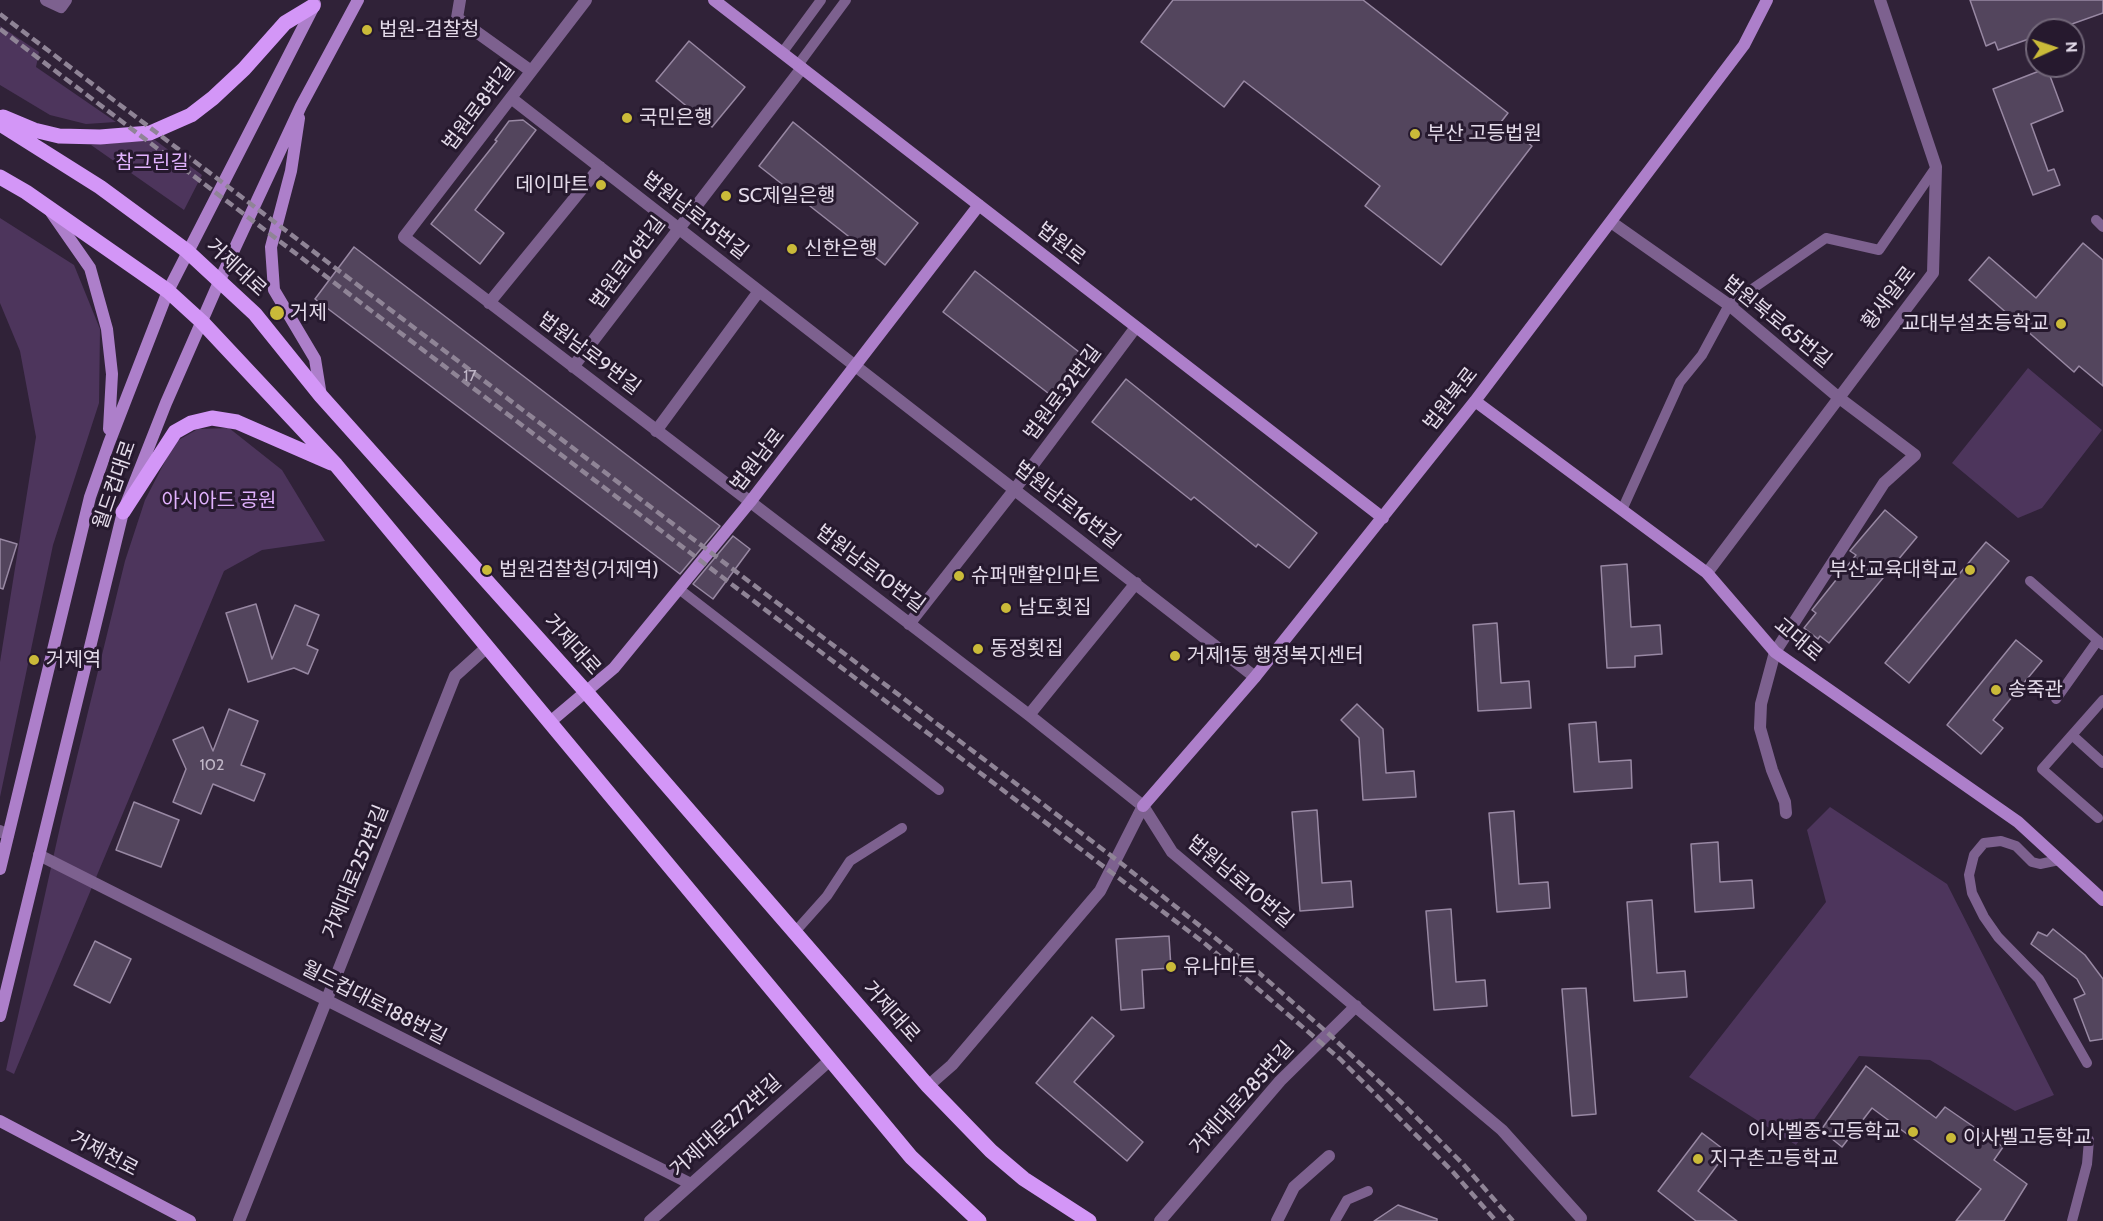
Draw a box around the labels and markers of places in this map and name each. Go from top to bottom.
place label: 법원-검찰청 [379,18,479,42]
marker: 법원-검찰청 [360,23,374,37]
place label: 국민은행 [639,106,713,130]
marker: 국민은행 [620,111,634,125]
place label: 부산 고등법원 [1427,122,1542,146]
marker: 부산 고등법원 [1408,127,1422,141]
place label: 데이마트 [515,173,589,197]
marker: 데이마트 [594,178,608,192]
place label: SC제일은행 [738,184,836,208]
marker: SC제일은행 [719,189,733,203]
place label: 신한은행 [804,237,878,261]
marker: 신한은행 [785,242,799,256]
place label: 거제 [290,301,327,325]
marker: 거제 [268,304,286,322]
place label: 교대부설초등학교 [1902,312,2049,336]
marker: 교대부설초등학교 [2054,317,2068,331]
place label: 법원검찰청(거제역) [499,558,659,582]
place label: 부산교육대학교 [1829,558,1958,582]
marker: 법원검찰청(거제역) [480,563,494,577]
marker: 부산교육대학교 [1963,563,1977,577]
place label: 슈퍼맨할인마트 [971,564,1100,588]
marker: 슈퍼맨할인마트 [952,569,966,583]
place label: 남도횟집 [1018,596,1092,620]
marker: 남도횟집 [999,601,1013,615]
place label: 동정횟집 [990,637,1064,661]
marker: 동정횟집 [971,642,985,656]
place label: 거제1동 행정복지센터 [1187,644,1364,668]
place label: 거제역 [46,648,101,672]
marker: 거제1동 행정복지센터 [1168,649,1182,663]
marker: 거제역 [27,653,41,667]
place label: 송죽관 [2008,678,2063,702]
marker: 송죽관 [1989,683,2003,697]
place label: 유나마트 [1183,955,1257,979]
marker: 유나마트 [1164,960,1178,974]
place label: 이사벨중•고등학교 [1748,1120,1901,1144]
marker: 이사벨중•고등학교 [1906,1125,1920,1139]
place label: 이사벨고등학교 [1963,1126,2092,1150]
marker: 이사벨고등학교 [1944,1131,1958,1145]
place label: 지구촌고등학교 [1710,1147,1839,1171]
marker: 지구촌고등학교 [1691,1152,1705,1166]

